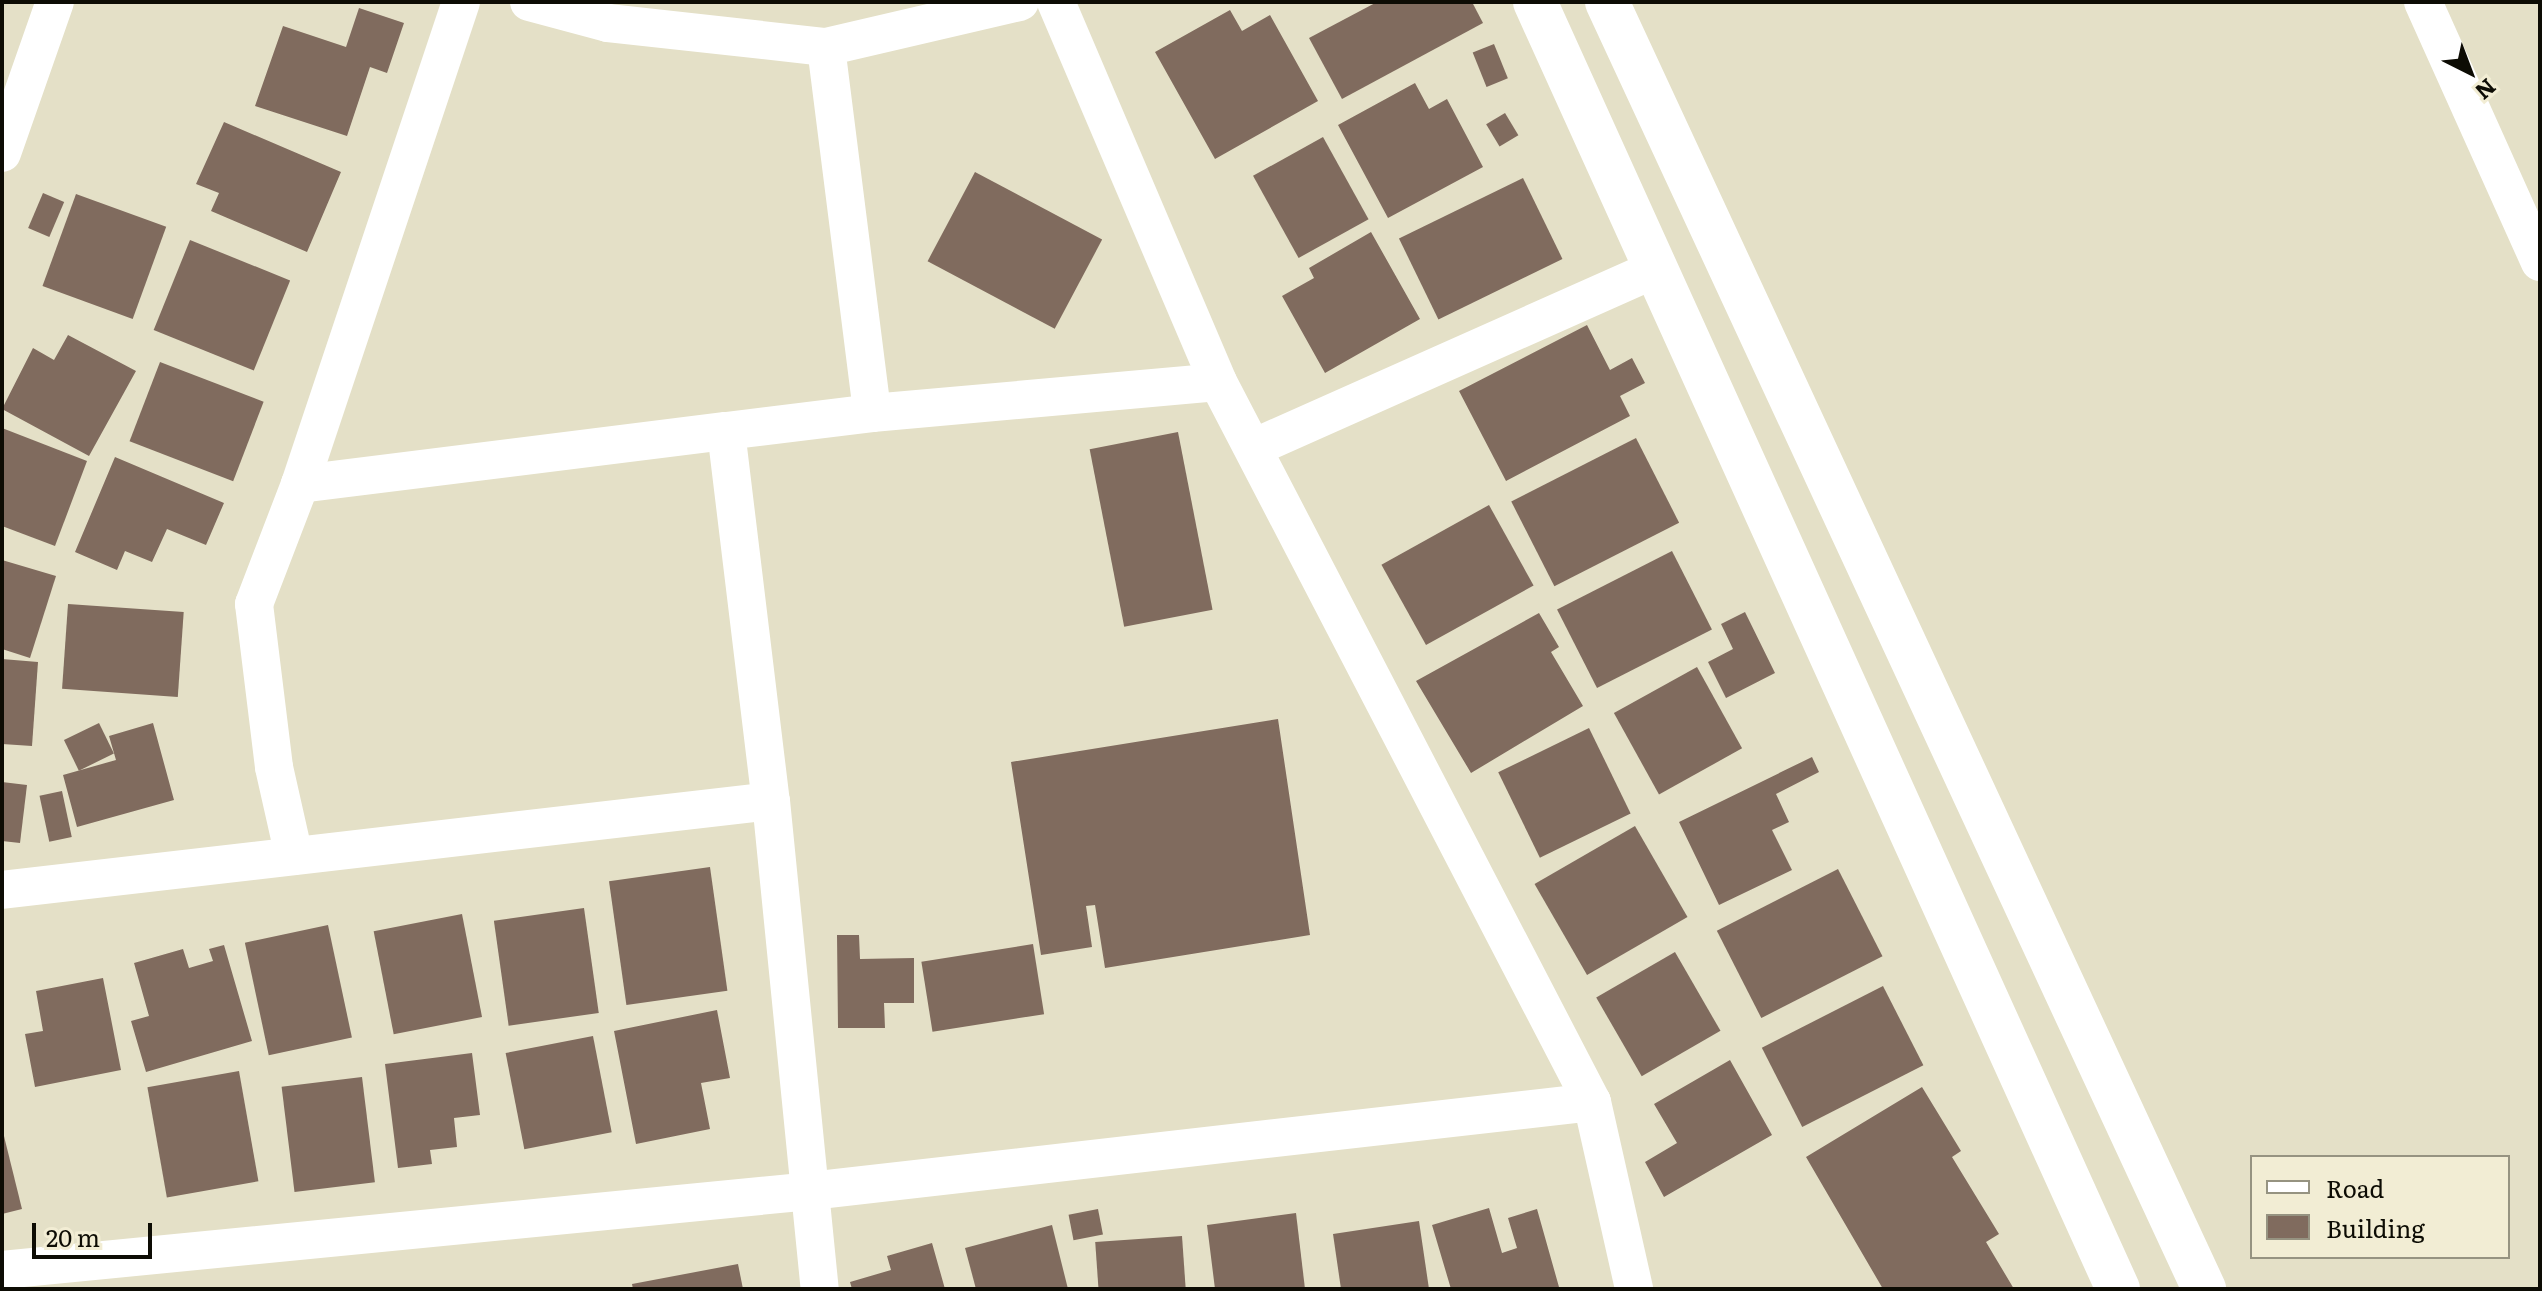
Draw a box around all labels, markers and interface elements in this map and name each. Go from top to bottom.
north arrow [2430,32,2510,112]
text: N [2468,72,2504,109]
legend [2250,1155,2510,1259]
text: Road [2326,1170,2384,1205]
scale bar [36,1207,156,1257]
text: Building [2326,1210,2425,1245]
text: 20 m [46,1219,100,1254]

